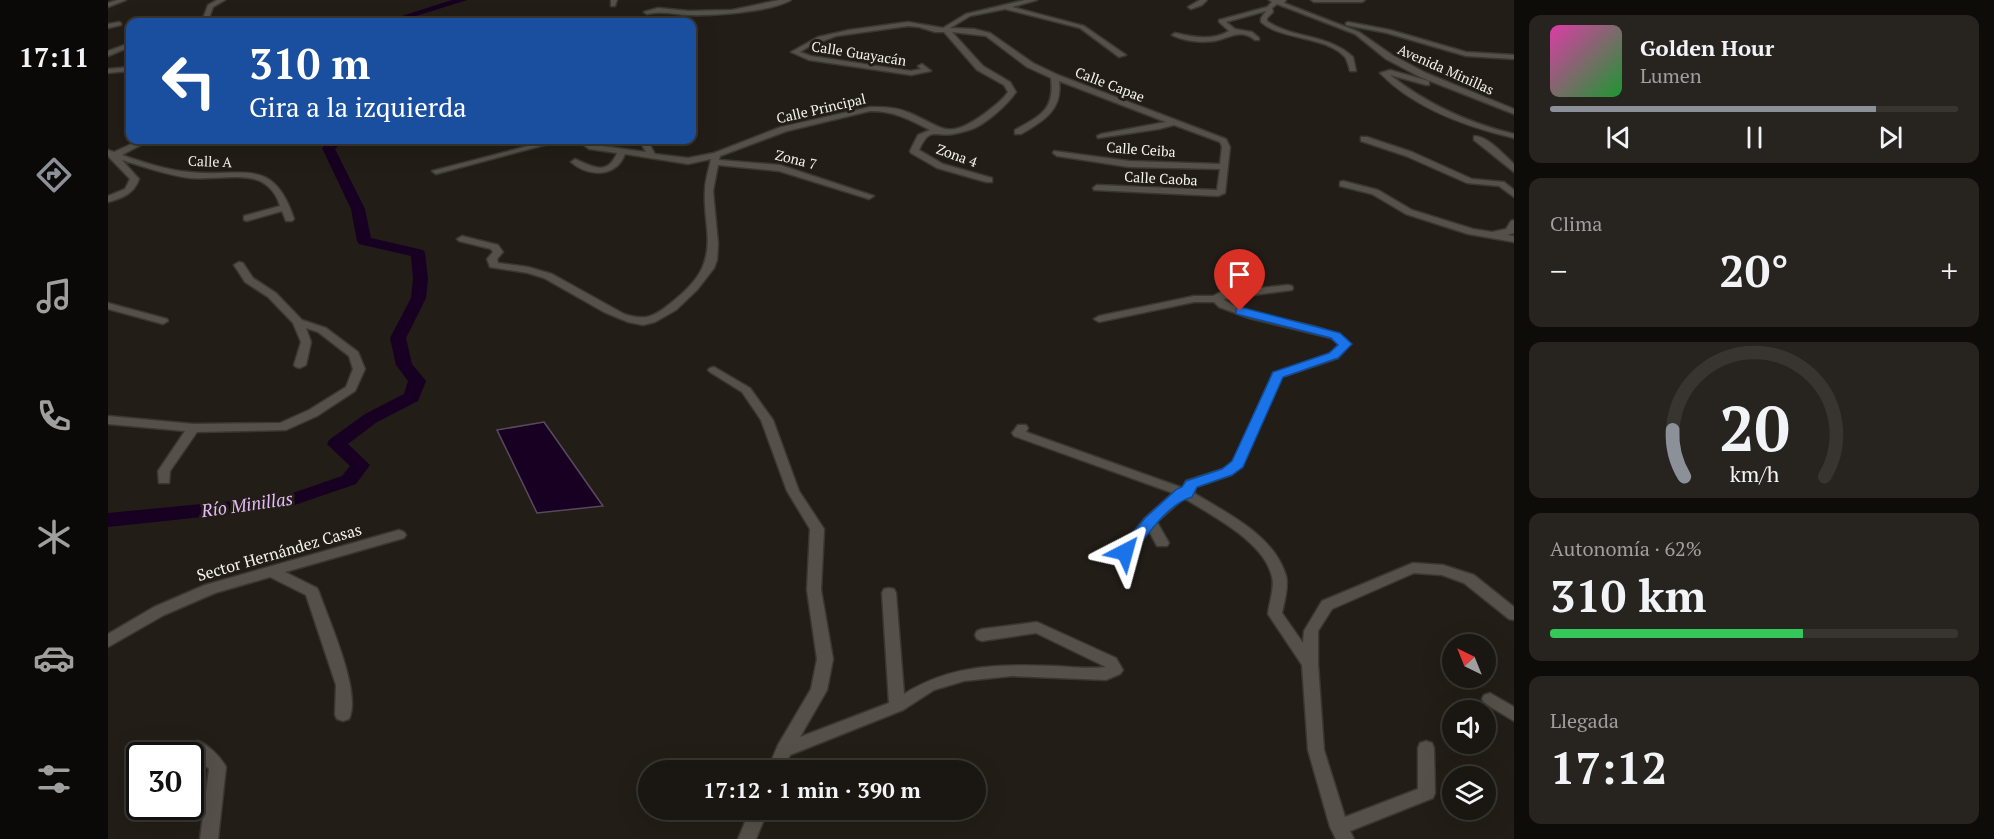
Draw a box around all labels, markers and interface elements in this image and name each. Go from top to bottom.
text: Golden Hour [1640,33,1774,62]
text: 310 m [249,35,370,91]
street label: Calle Guayacán [810,36,908,70]
text: 17:11 [19,39,89,75]
street label: Avenida Minillas [1395,39,1497,99]
icon: left [150,42,228,120]
street label: Calle Capae [1072,62,1148,106]
text: Lumen [1640,62,1702,89]
street label: Calle Principal [774,88,868,128]
text: Gira a la izquierda [249,89,467,125]
icon: previous [1602,121,1635,154]
icon: pause [1738,121,1771,154]
icon: next [1874,121,1907,154]
street label: Calle Ceiba [1106,137,1176,161]
street label: Zona 4 [934,139,981,171]
street label: Zona 7 [773,145,819,173]
street label: Calle A [188,151,233,171]
icon: directions [33,154,75,196]
street label: Calle Caoba [1124,167,1198,189]
text: Clima [1550,210,1602,237]
text: 20° [1719,240,1789,300]
pin [1214,249,1265,311]
text: − [1550,249,1568,292]
text: + [1940,249,1958,292]
icon: arrive [1223,258,1256,291]
icon: music [33,275,75,317]
text: 20 [1719,386,1789,469]
icon: phone [33,395,75,437]
text: km/h [1729,460,1779,488]
water label: Río Minillas [199,486,294,522]
icon: climate [33,516,75,558]
street label: Sector Hernández Casas [194,518,364,586]
position arrow [1093,520,1157,584]
text: Autonomía · 62% [1550,535,1702,562]
text: 310 km [1550,565,1706,625]
north arrow [1442,634,1496,688]
map controls [1442,634,1496,820]
icon: car [33,637,75,679]
button: sound [1442,700,1496,754]
text: Llegada [1550,707,1619,734]
text: 17:12 [1550,737,1667,797]
speed limit sign: 30 [126,742,204,820]
icon: filters [33,758,75,800]
button: layers [1442,766,1496,820]
text: 17:12 · 1 min · 390 m [703,775,921,804]

